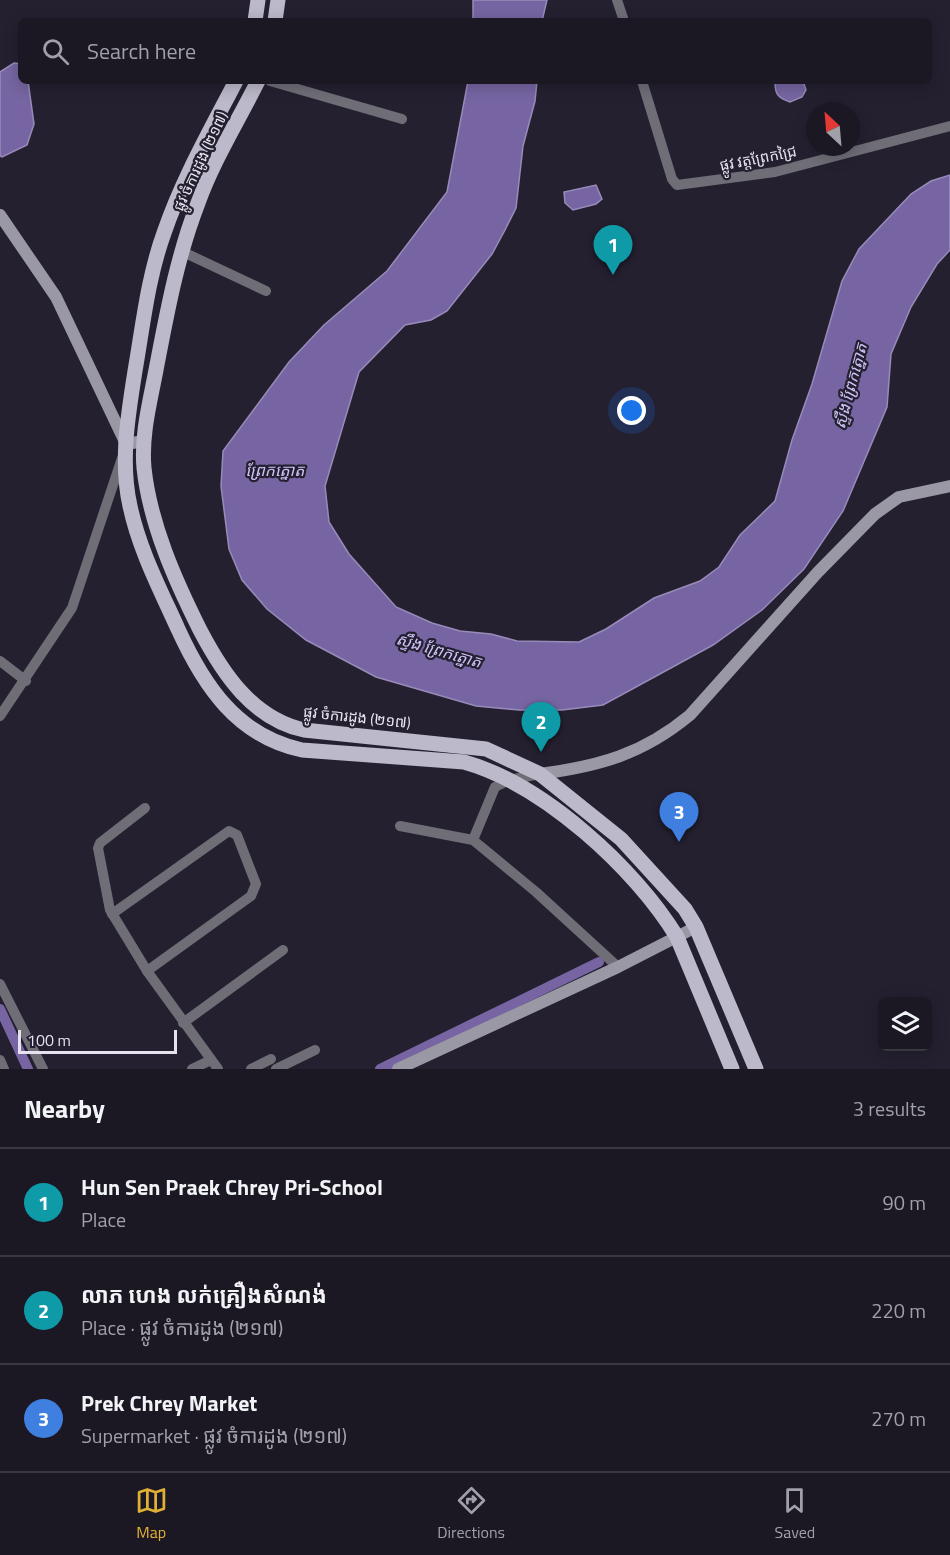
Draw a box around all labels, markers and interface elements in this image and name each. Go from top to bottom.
search box [18,18,932,84]
text: Search here [87,34,196,68]
icon: search [39,35,72,68]
north arrow [806,102,860,156]
street label: ផ្លូវ ចំការដូង (២១៧) [167,107,235,216]
street label: ផ្លូវ វត្តព្រែកជ្រៃ [718,139,799,179]
pin: 1 [594,226,632,275]
water label: ស្ទឹង ព្រែកត្នោត [827,340,873,431]
your location [617,396,646,425]
water label: ព្រែកត្នោត [245,458,305,482]
water label: ស្ទឹង ព្រែកត្នោត [394,626,485,674]
street label: ផ្លូវ ចំការដូង (២១៧) [302,700,412,737]
pin: 2 [522,702,560,752]
pin: 3 [660,792,698,842]
map controls [878,997,932,1051]
button: layers [878,997,932,1051]
scale bar [18,1027,177,1054]
text: 100 m [27,1028,71,1052]
text: Nearby [24,1089,105,1128]
text: 3 results [853,1093,926,1124]
text: Hun Sen Praek Chrey Pri-School [81,1170,383,1204]
text: 1 [38,1187,49,1218]
text: 90 m [882,1187,926,1218]
text: Place [81,1204,126,1235]
text: លាភ ហេង លក់គ្រឿងសំណង់ [81,1278,327,1312]
text: 2 [38,1295,49,1326]
text: 220 m [871,1295,926,1326]
text: Place · ផ្លូវ ចំការដូង (២១៧) [81,1312,283,1343]
text: Prek Chrey Market [81,1386,257,1420]
text: 3 [38,1403,49,1434]
text: 270 m [871,1403,926,1434]
text: Supermarket · ផ្លូវ ចំការដូង (២១៧) [81,1420,347,1451]
tab: Map [135,1484,168,1544]
tab: Directions [437,1484,505,1544]
tab: Saved [775,1484,815,1544]

